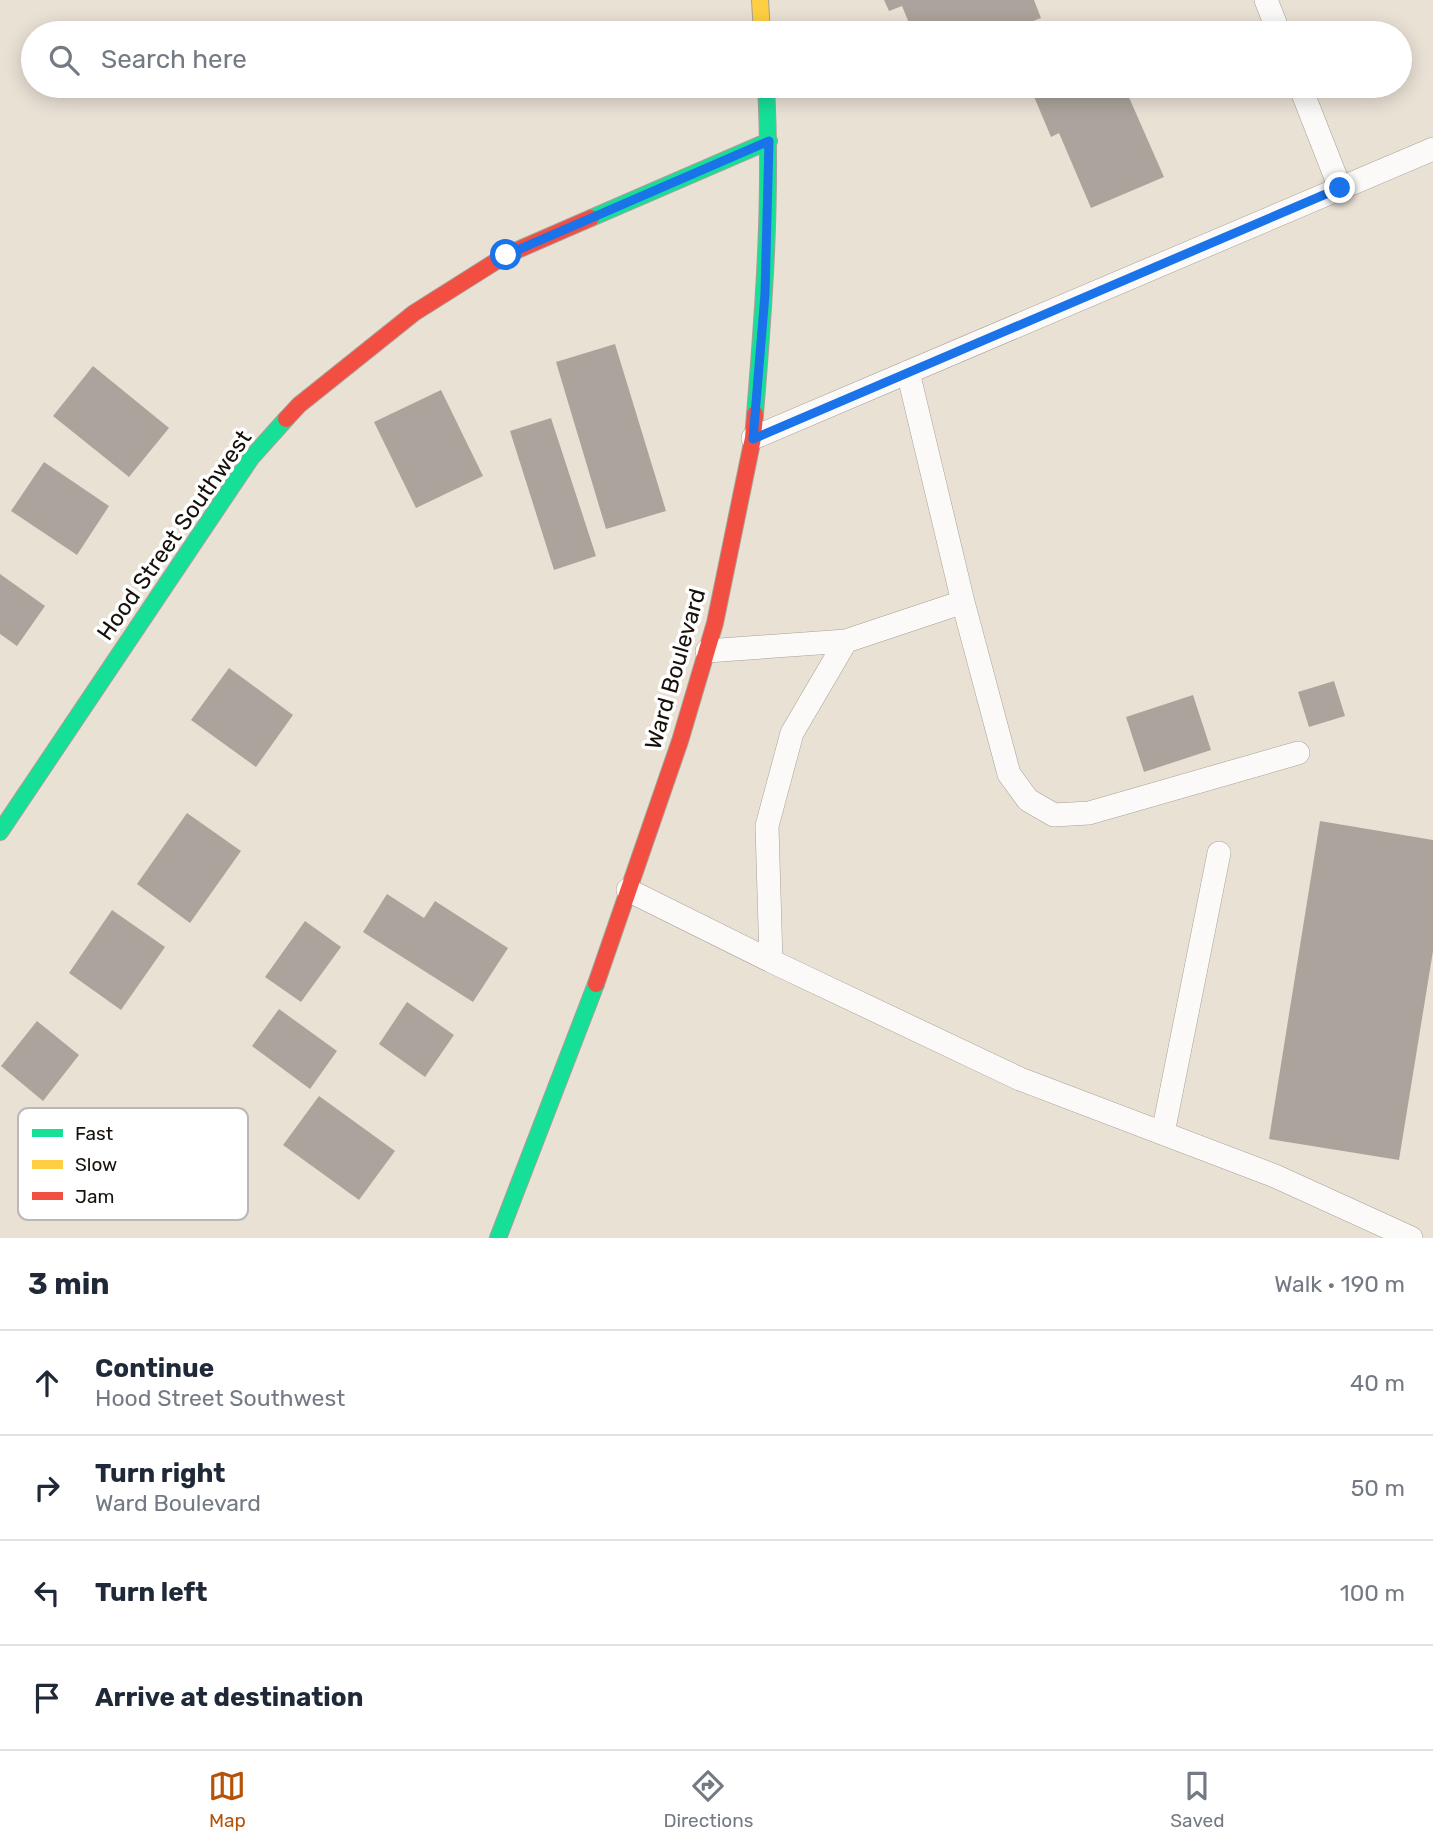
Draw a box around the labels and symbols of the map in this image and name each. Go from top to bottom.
route end [1324,172,1355,203]
route start [490,239,521,270]
street label: Hood Street Southwest [91,424,257,646]
street label: Ward Boulevard [639,585,711,753]
legend [18,1108,248,1220]
text: Fast [75,1122,114,1145]
text: Slow [75,1153,117,1176]
text: Jam [75,1185,114,1208]

